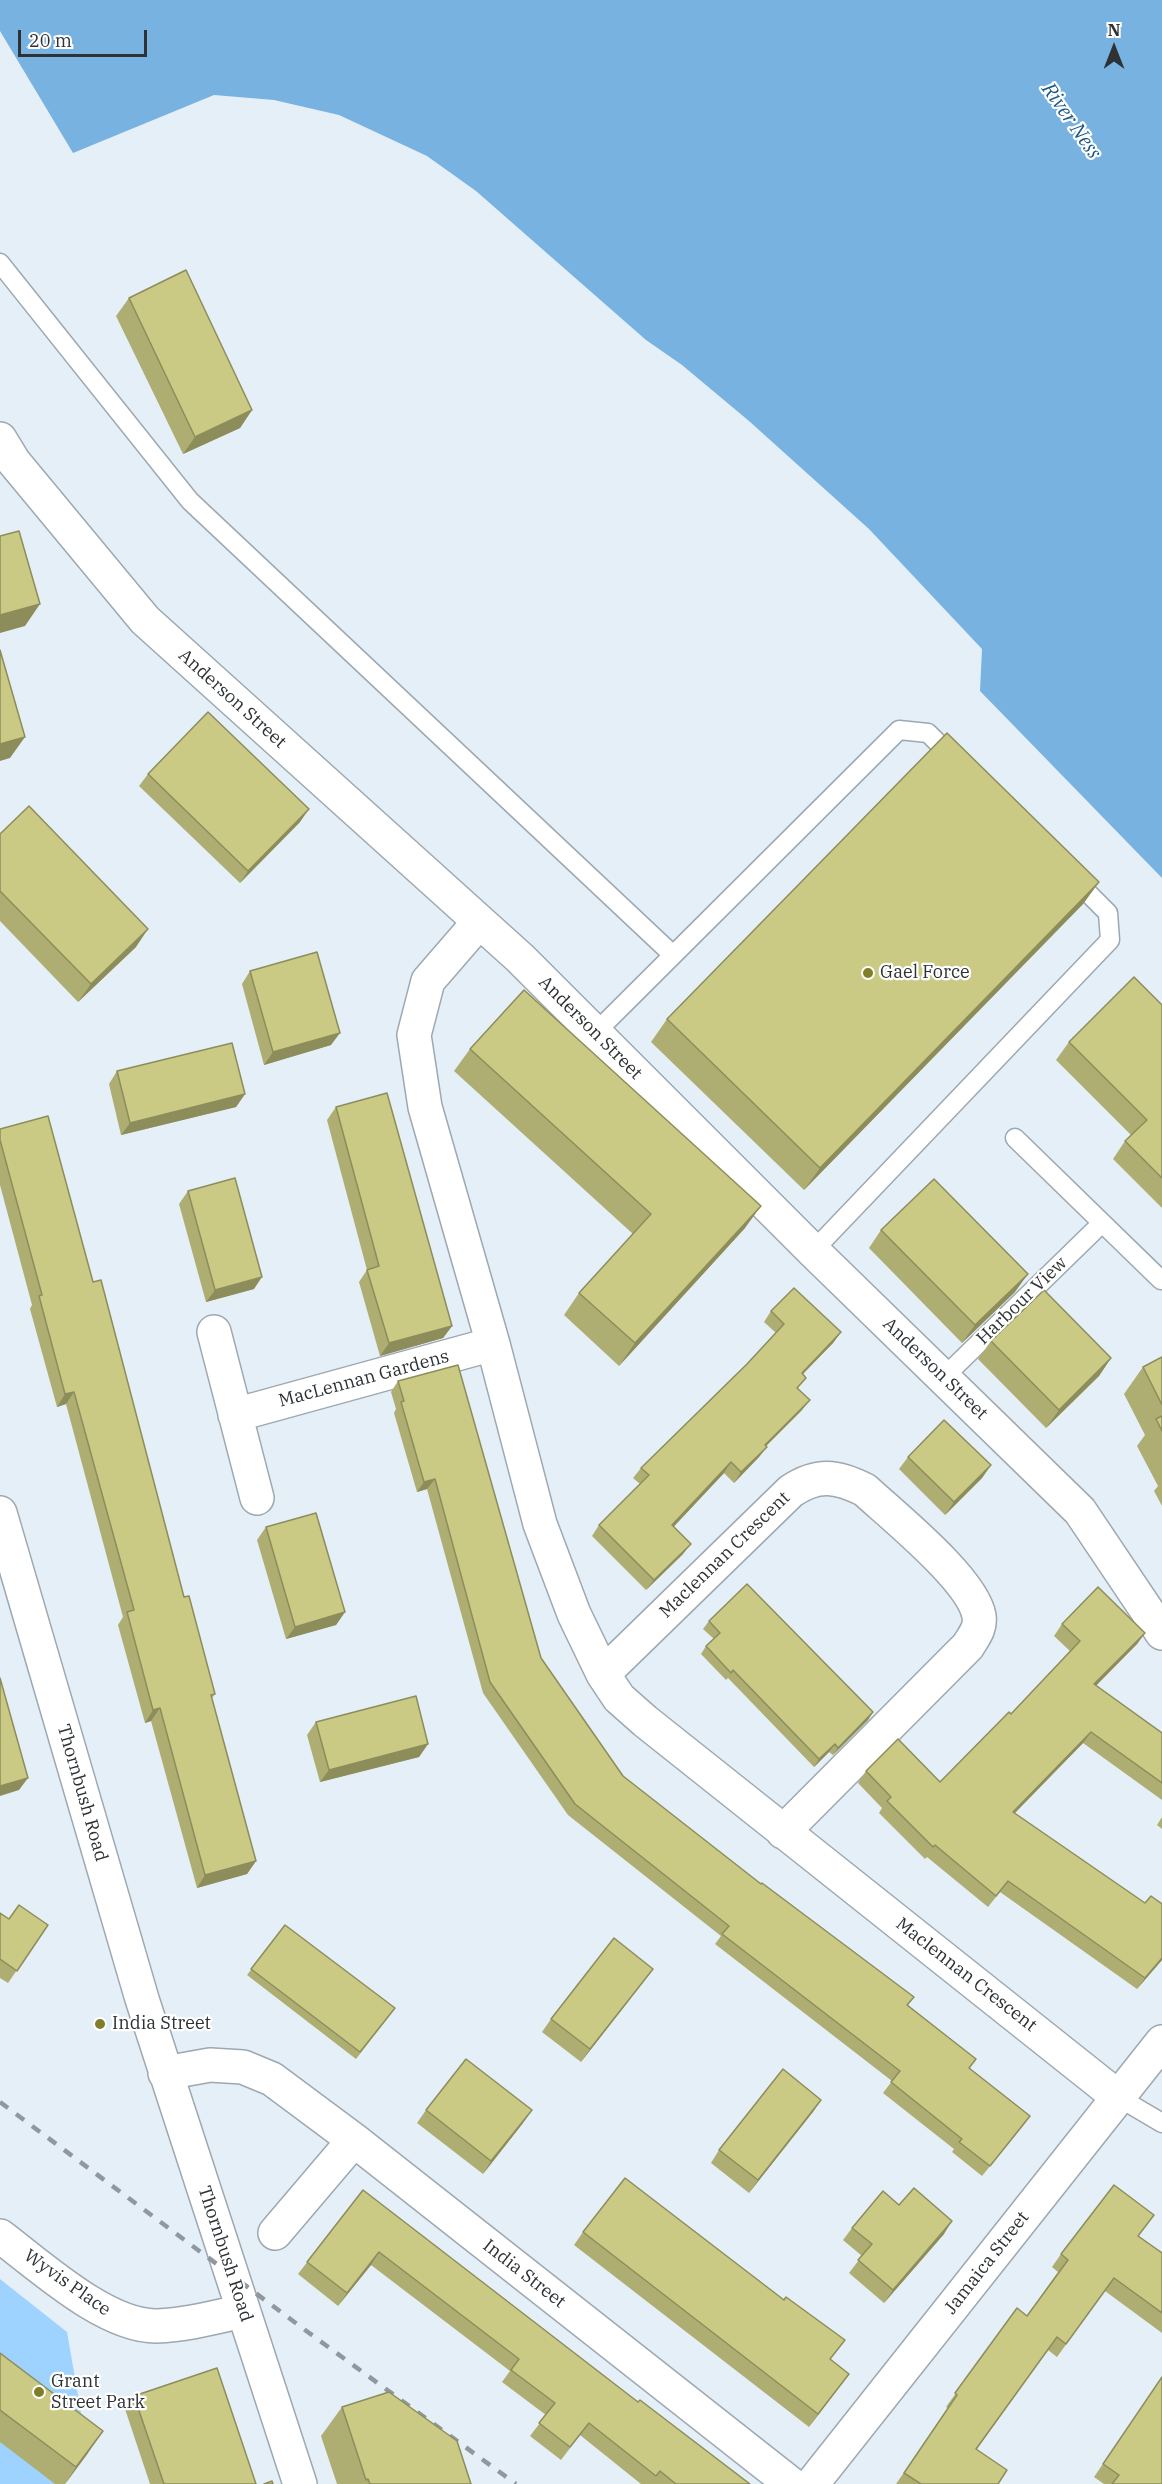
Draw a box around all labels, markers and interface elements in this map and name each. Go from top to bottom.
scale bar [21,18,150,56]
north arrow [1084,18,1144,78]
text: N [1108,20,1120,40]
text: 20 m [29,29,72,52]
water label: River Ness [1036,78,1106,164]
street label: Anderson Street [174,645,290,753]
place label: Gael Force [880,962,970,984]
marker: Gael Force [861,966,875,980]
street label: Anderson Street [534,972,646,1084]
street label: Harbour View [972,1253,1072,1349]
street label: Anderson Street [878,1313,992,1425]
street label: MacLennan Gardens [276,1346,452,1412]
street label: Maclennan Crescent [655,1487,795,1623]
street label: Thornbush Road [52,1722,112,1864]
street label: Maclennan Crescent [891,1913,1041,2037]
place label: India Street [112,2013,211,2035]
marker: India Street [93,2017,107,2031]
street label: Thornbush Road [193,2183,257,2325]
street label: Jamaica Street [940,2207,1034,2319]
street label: India Street [478,2235,570,2313]
street label: Wyvis Place [19,2245,115,2321]
place label: Grant Street Park [51,2371,145,2414]
marker: Grant Street Park [32,2385,46,2399]

